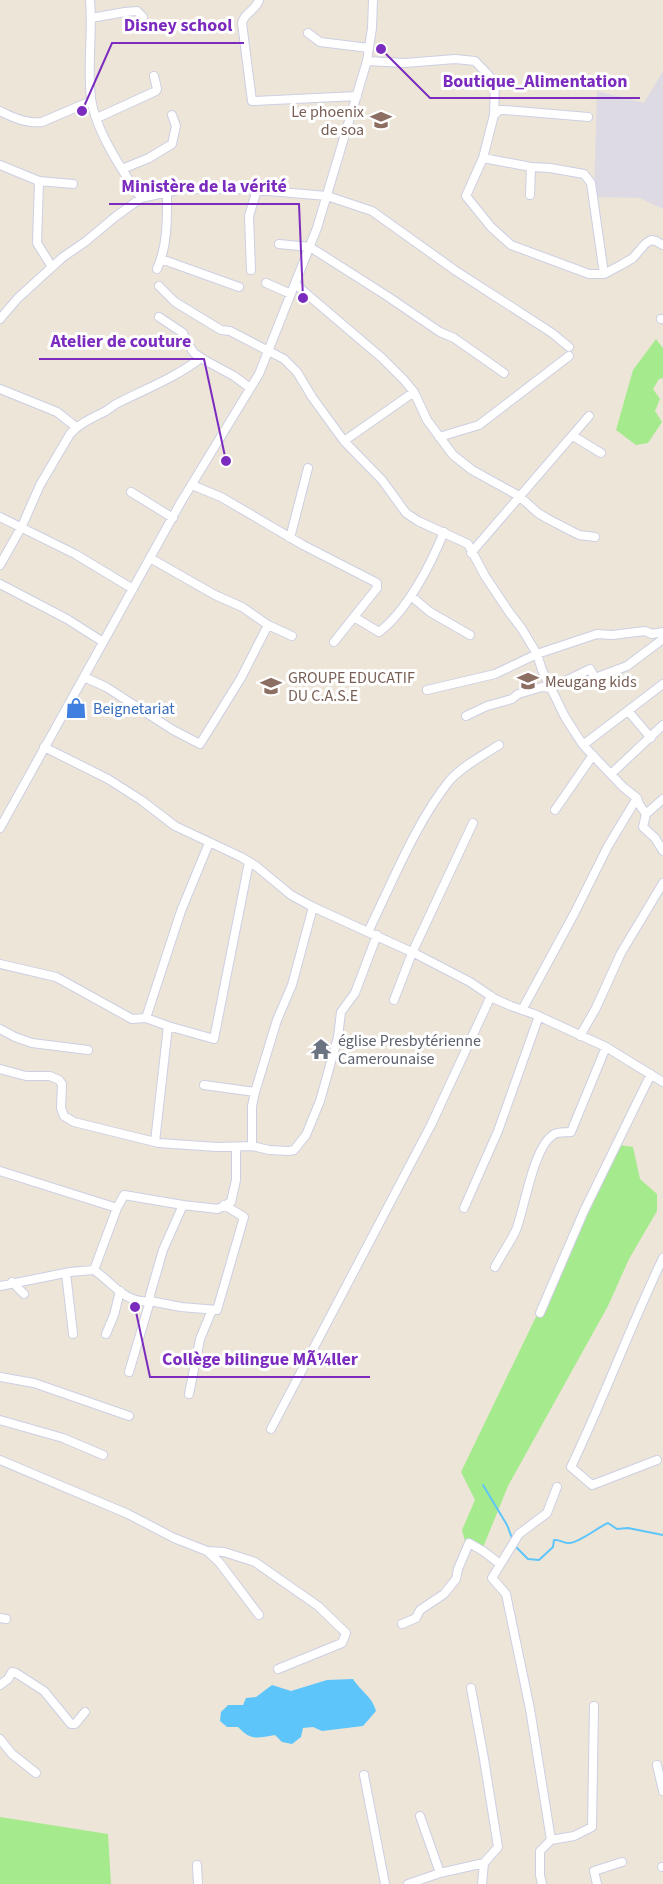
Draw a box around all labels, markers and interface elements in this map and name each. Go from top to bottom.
callout: Disney school [112,7,244,43]
text: Disney school [124,13,232,38]
callout: Boutique_Alimentation [430,62,640,98]
text: Boutique_Alimentation [442,69,628,94]
place label: Le phoenix de soa [291,101,364,141]
school or university icon: Le phoenix de soa [369,108,393,132]
callout: Ministère de la vérité [109,168,299,204]
text: Ministère de la vérité [121,174,287,199]
callout: Atelier de couture [39,323,204,359]
text: Atelier de couture [50,329,191,354]
place label: GROUPE EDUCATIF DU C.A.S.E [288,667,415,707]
school or university icon: Meugang kids [516,669,540,693]
place label: Meugang kids [545,671,637,693]
school or university icon: GROUPE EDUCATIF DU C.A.S.E [259,674,283,698]
shop icon: Beignetariat [64,696,88,720]
place label: Beignetariat [93,698,175,720]
place label: église Presbytérienne Camerounaise [338,1030,481,1070]
temple icon: église Presbytérienne Camerounaise [309,1037,333,1061]
callout: Collège bilingue MÃ¼ller [150,1341,370,1377]
text: Collège bilingue MÃ¼ller [162,1347,359,1372]

